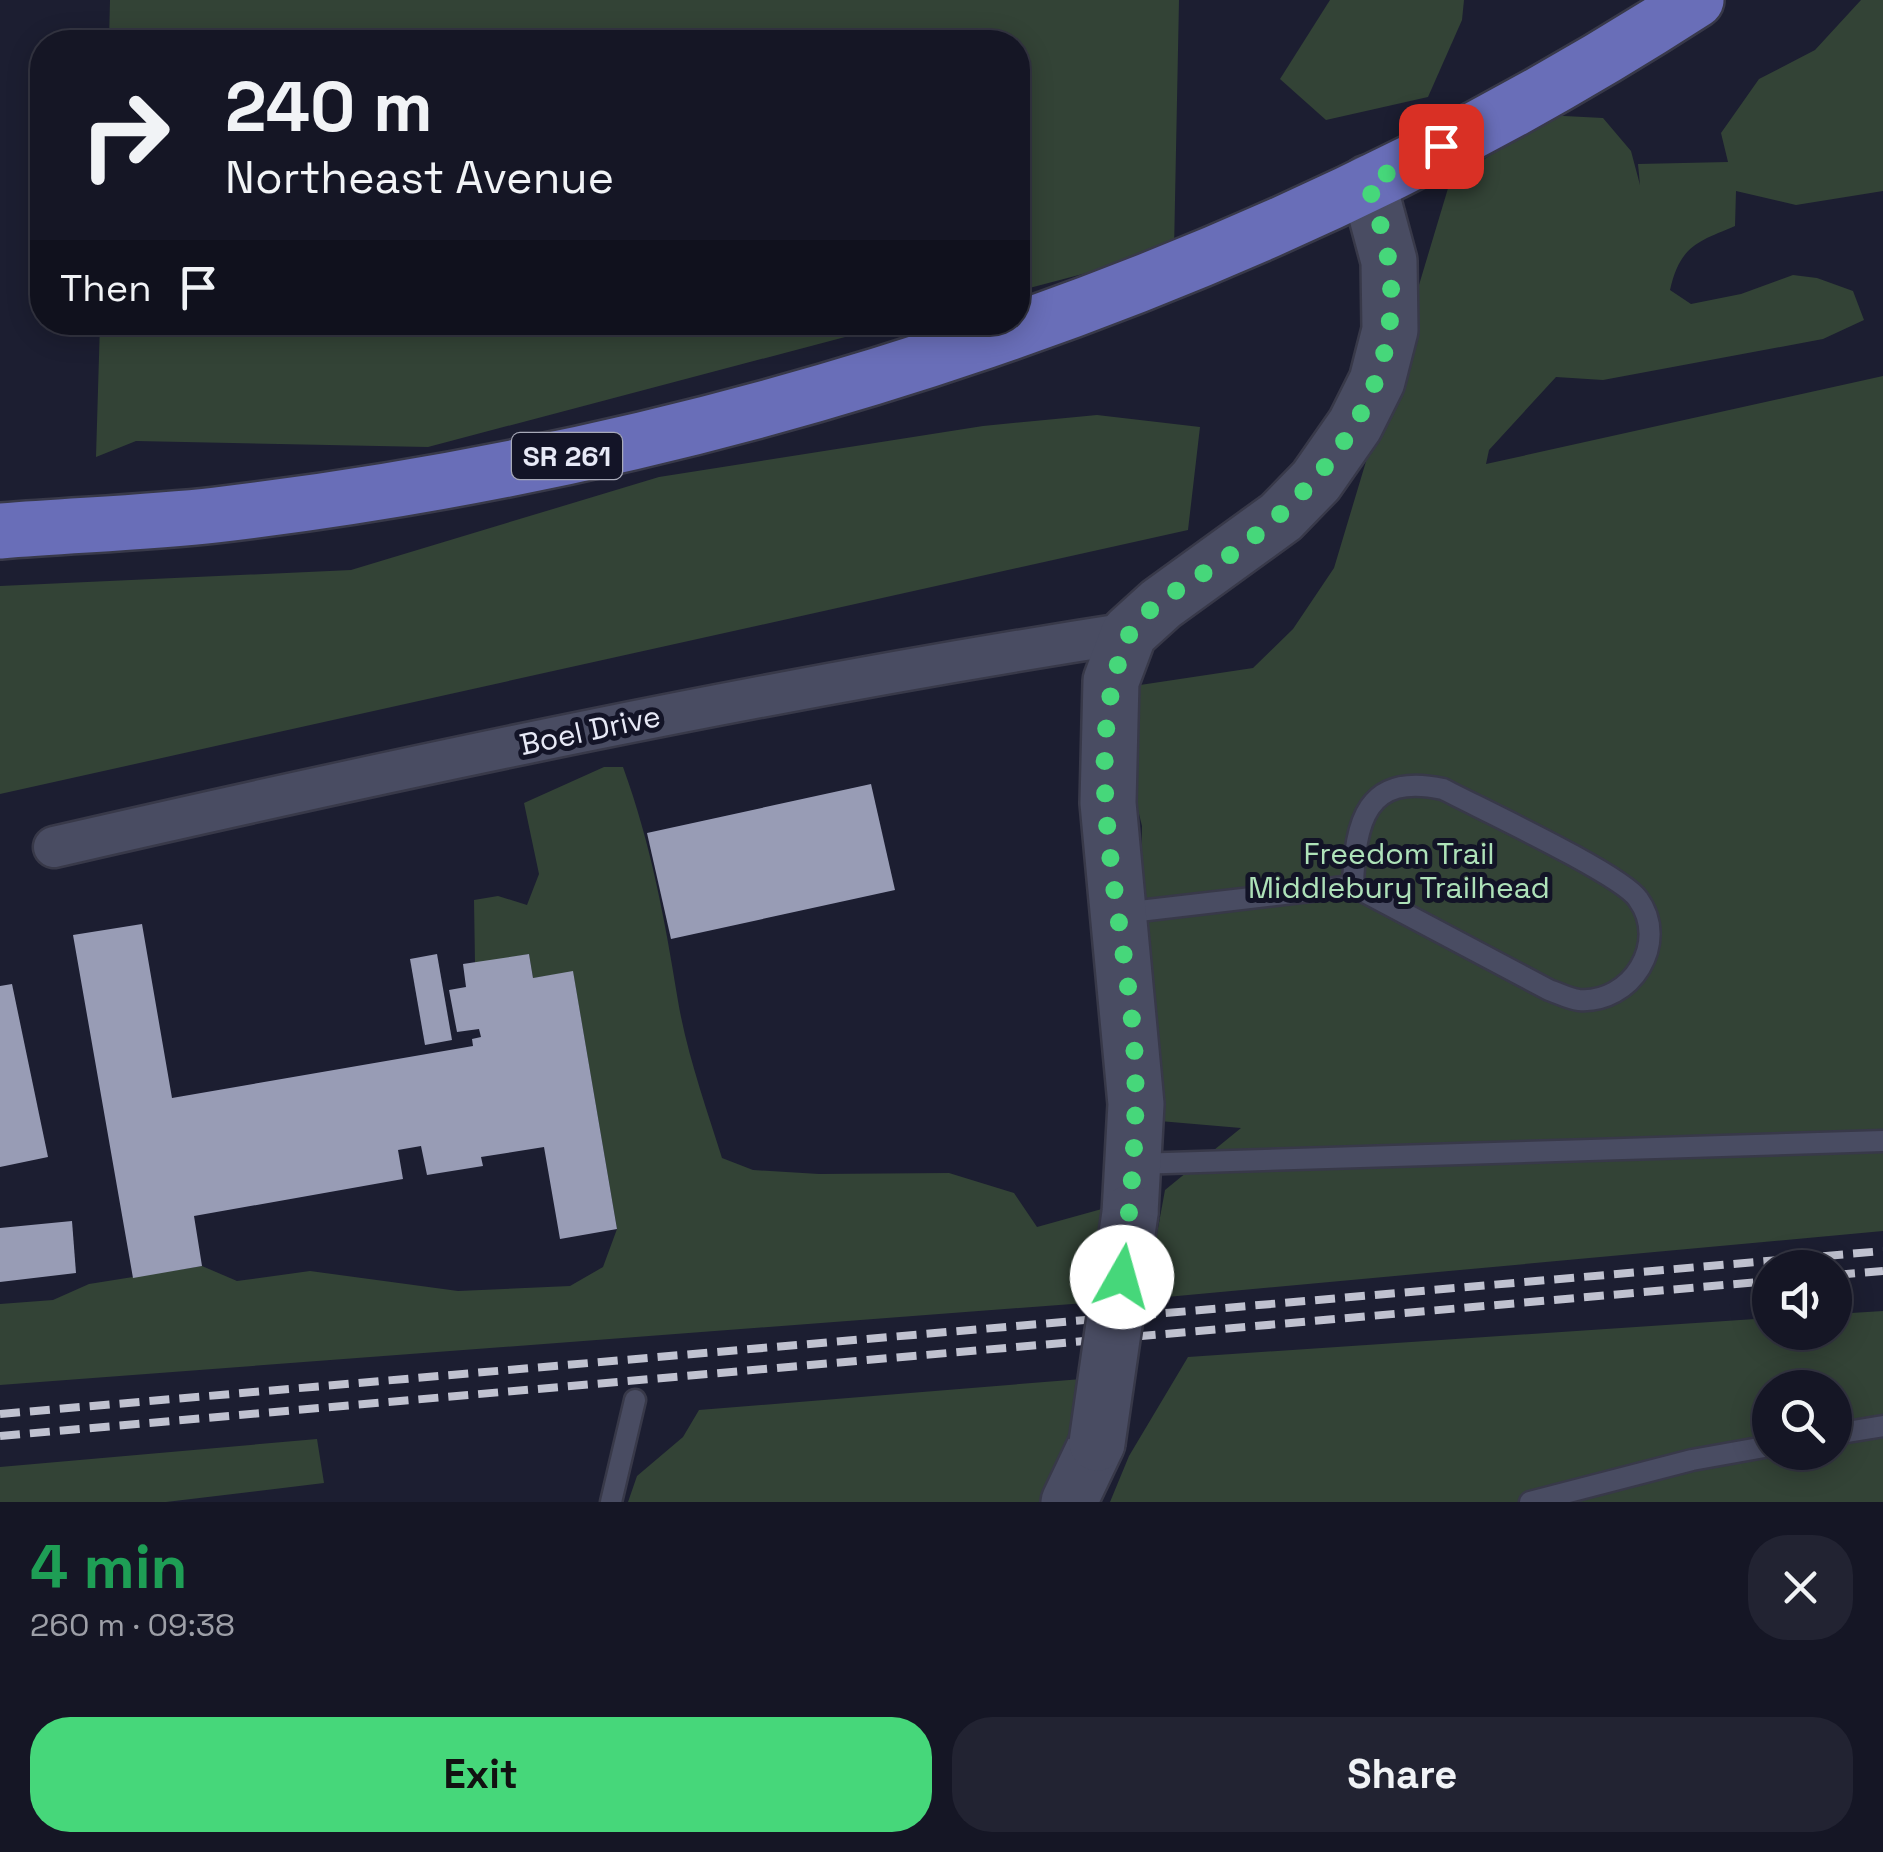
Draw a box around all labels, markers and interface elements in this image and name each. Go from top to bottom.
text: 240 m [225,62,433,151]
icon: right [60,70,190,200]
pin [1399,104,1484,189]
icon: arrive [1414,119,1469,174]
text: Northeast Avenue [225,149,614,206]
icon: arrive [171,260,226,315]
text: Then [60,264,151,312]
road number: SR 261 [512,433,622,479]
street label: Boel Drive [516,696,664,764]
park label: Freedom Trail Middlebury Trailhead [1248,834,1550,907]
position arrow [1070,1225,1174,1329]
map controls [1752,1250,1852,1470]
button: sound [1752,1250,1852,1350]
button: search [1752,1370,1852,1470]
text: 4 min [30,1529,188,1606]
button: close [1748,1535,1853,1640]
text: 260 m · 09:38 [30,1605,235,1645]
button: Exit [30,1717,932,1832]
button: Share [952,1717,1853,1832]

